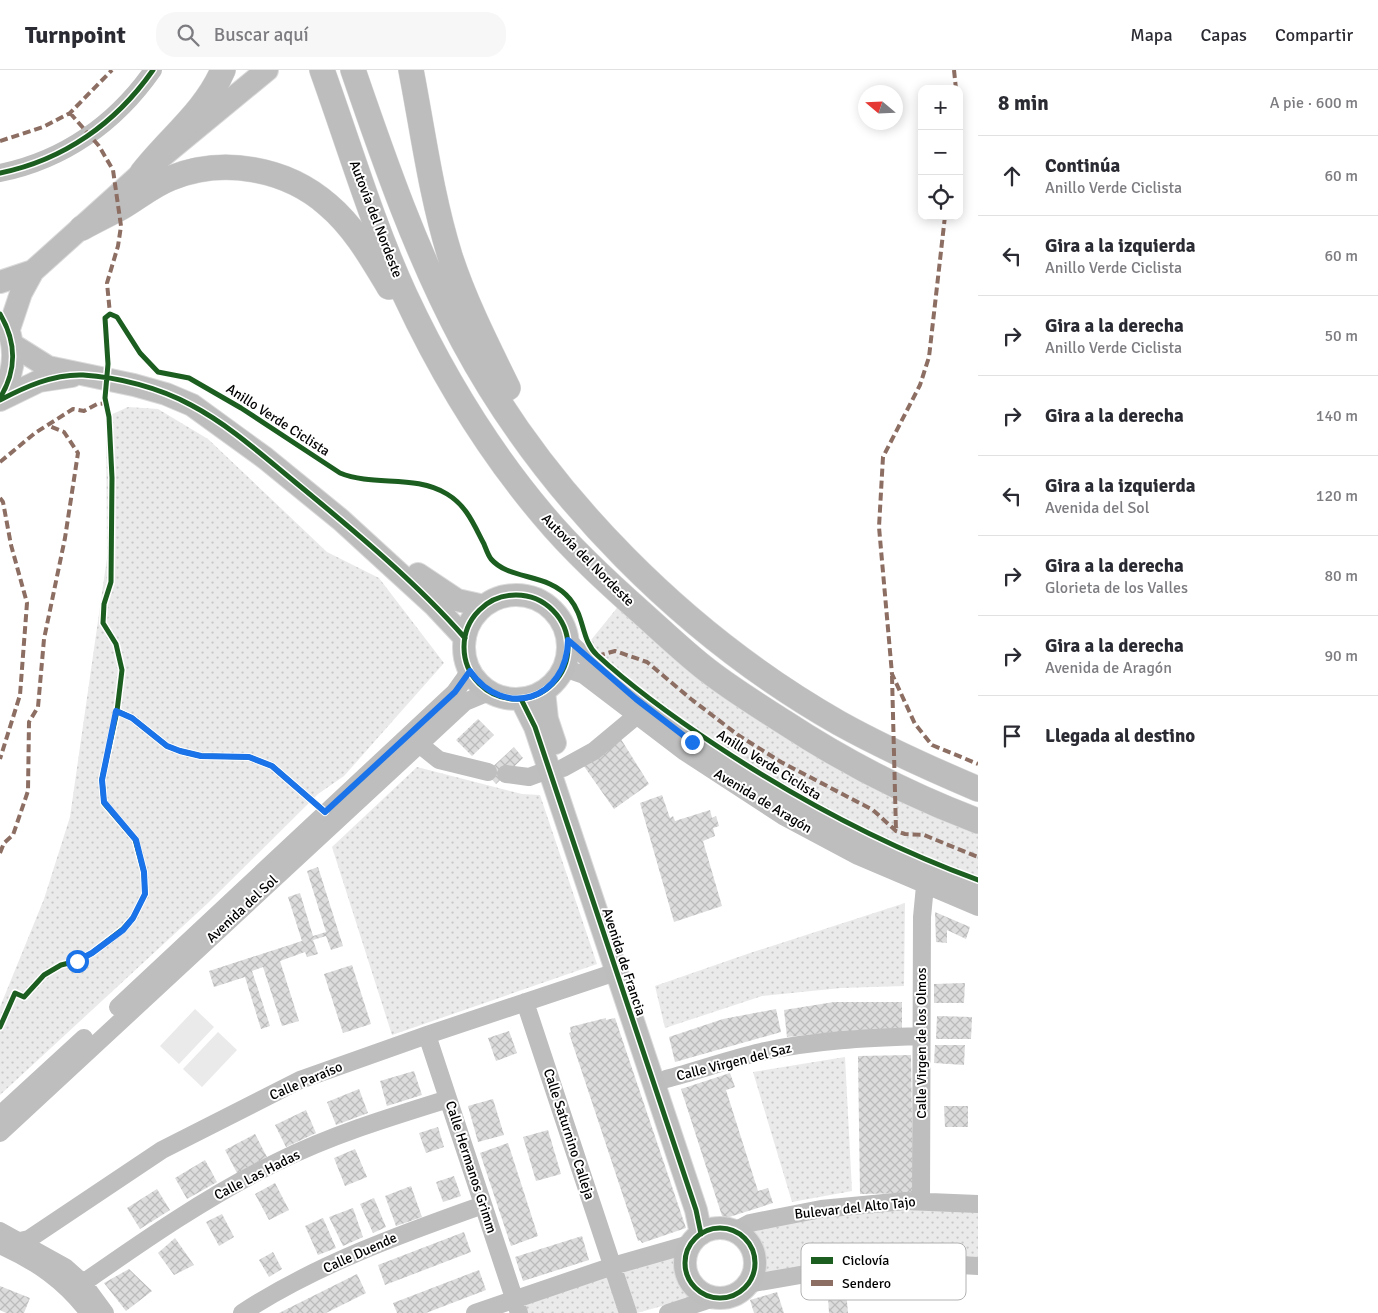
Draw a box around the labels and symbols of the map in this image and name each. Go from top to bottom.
north arrow [858,85,903,130]
street label: Autovía del Nordeste [346,158,406,280]
street label: Anillo Verde Ciclista [223,380,333,460]
street label: Autovía del Nordeste [538,510,638,610]
street label: Anillo Verde Ciclista [714,726,824,804]
route end [681,731,704,754]
street label: Avenida de Aragón [711,765,815,837]
street label: Avenida del Sol [203,872,281,946]
street label: Avenida de Francia [599,906,649,1018]
route start [66,950,89,973]
street label: Calle Virgen de los Olmos [913,967,930,1119]
street label: Calle Virgen del Saz [675,1039,793,1085]
street label: Calle Paraíso [267,1058,345,1104]
street label: Calle Saturnino Calleja [540,1066,598,1202]
street label: Calle Hermanos Grimm [442,1099,500,1235]
street label: Calle Las Hadas [211,1146,303,1204]
street label: Bulevar del Alto Tajo [794,1193,916,1223]
street label: Calle Duende [320,1229,400,1277]
legend [801,1243,966,1300]
text: Ciclovía [842,1252,889,1269]
text: Sendero [842,1275,891,1292]

